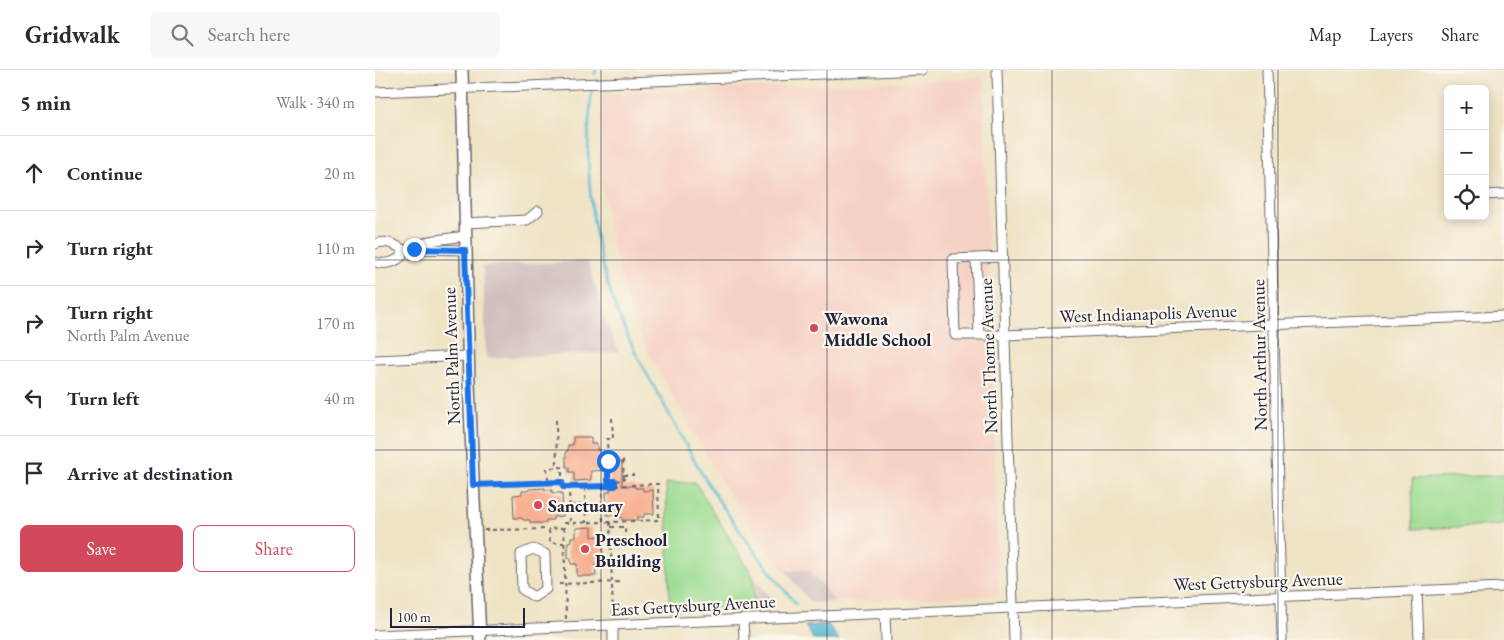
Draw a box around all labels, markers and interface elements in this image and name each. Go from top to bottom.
search box [150,12,500,57]
text: Gridwalk [25,19,120,50]
icon: search [168,21,196,49]
text: Search here [208,22,290,47]
text: Map [1309,23,1341,46]
text: Layers [1369,23,1413,46]
text: Share [1441,23,1479,46]
map controls [1444,85,1489,220]
button: + [1444,85,1489,130]
text: 5 min [20,89,71,116]
text: Walk · 340 m [276,92,355,113]
button: − [1444,130,1489,175]
icon: ahead [20,159,48,187]
text: Continue [67,161,142,186]
text: 20 m [324,163,355,184]
button: locate [1444,175,1489,220]
icon: right [20,234,48,262]
text: Turn right [67,236,153,261]
text: 110 m [316,238,355,259]
route end [403,238,426,261]
street label: North Thorne Avenue [974,278,1002,434]
street label: North Arthur Avenue [1246,279,1272,431]
street label: North Palm Avenue [437,287,465,425]
street label: West Indianapolis Avenue [1059,298,1237,328]
text: Turn right [67,300,153,325]
place label: Wawona Middle School [824,307,931,351]
icon: right [20,309,48,337]
text: 170 m [316,313,355,334]
marker: Wawona Middle School [808,322,820,334]
text: North Palm Avenue [67,325,189,346]
icon: left [20,384,48,412]
text: Turn left [67,386,139,411]
text: 40 m [324,388,355,409]
route start [597,450,620,473]
icon: arrive [20,459,48,487]
text: Arrive at destination [67,461,233,486]
place label: Sanctuary [548,494,623,517]
marker: Sanctuary [532,499,544,511]
button: Save [20,525,183,572]
button: Share [193,525,355,572]
place label: Preschool Building [595,528,667,572]
marker: Preschool Building [579,543,591,555]
street label: West Gettysburg Avenue [1173,567,1343,595]
street label: East Gettysburg Avenue [610,589,776,621]
scale bar [390,605,525,628]
text: 100 m [397,608,431,626]

